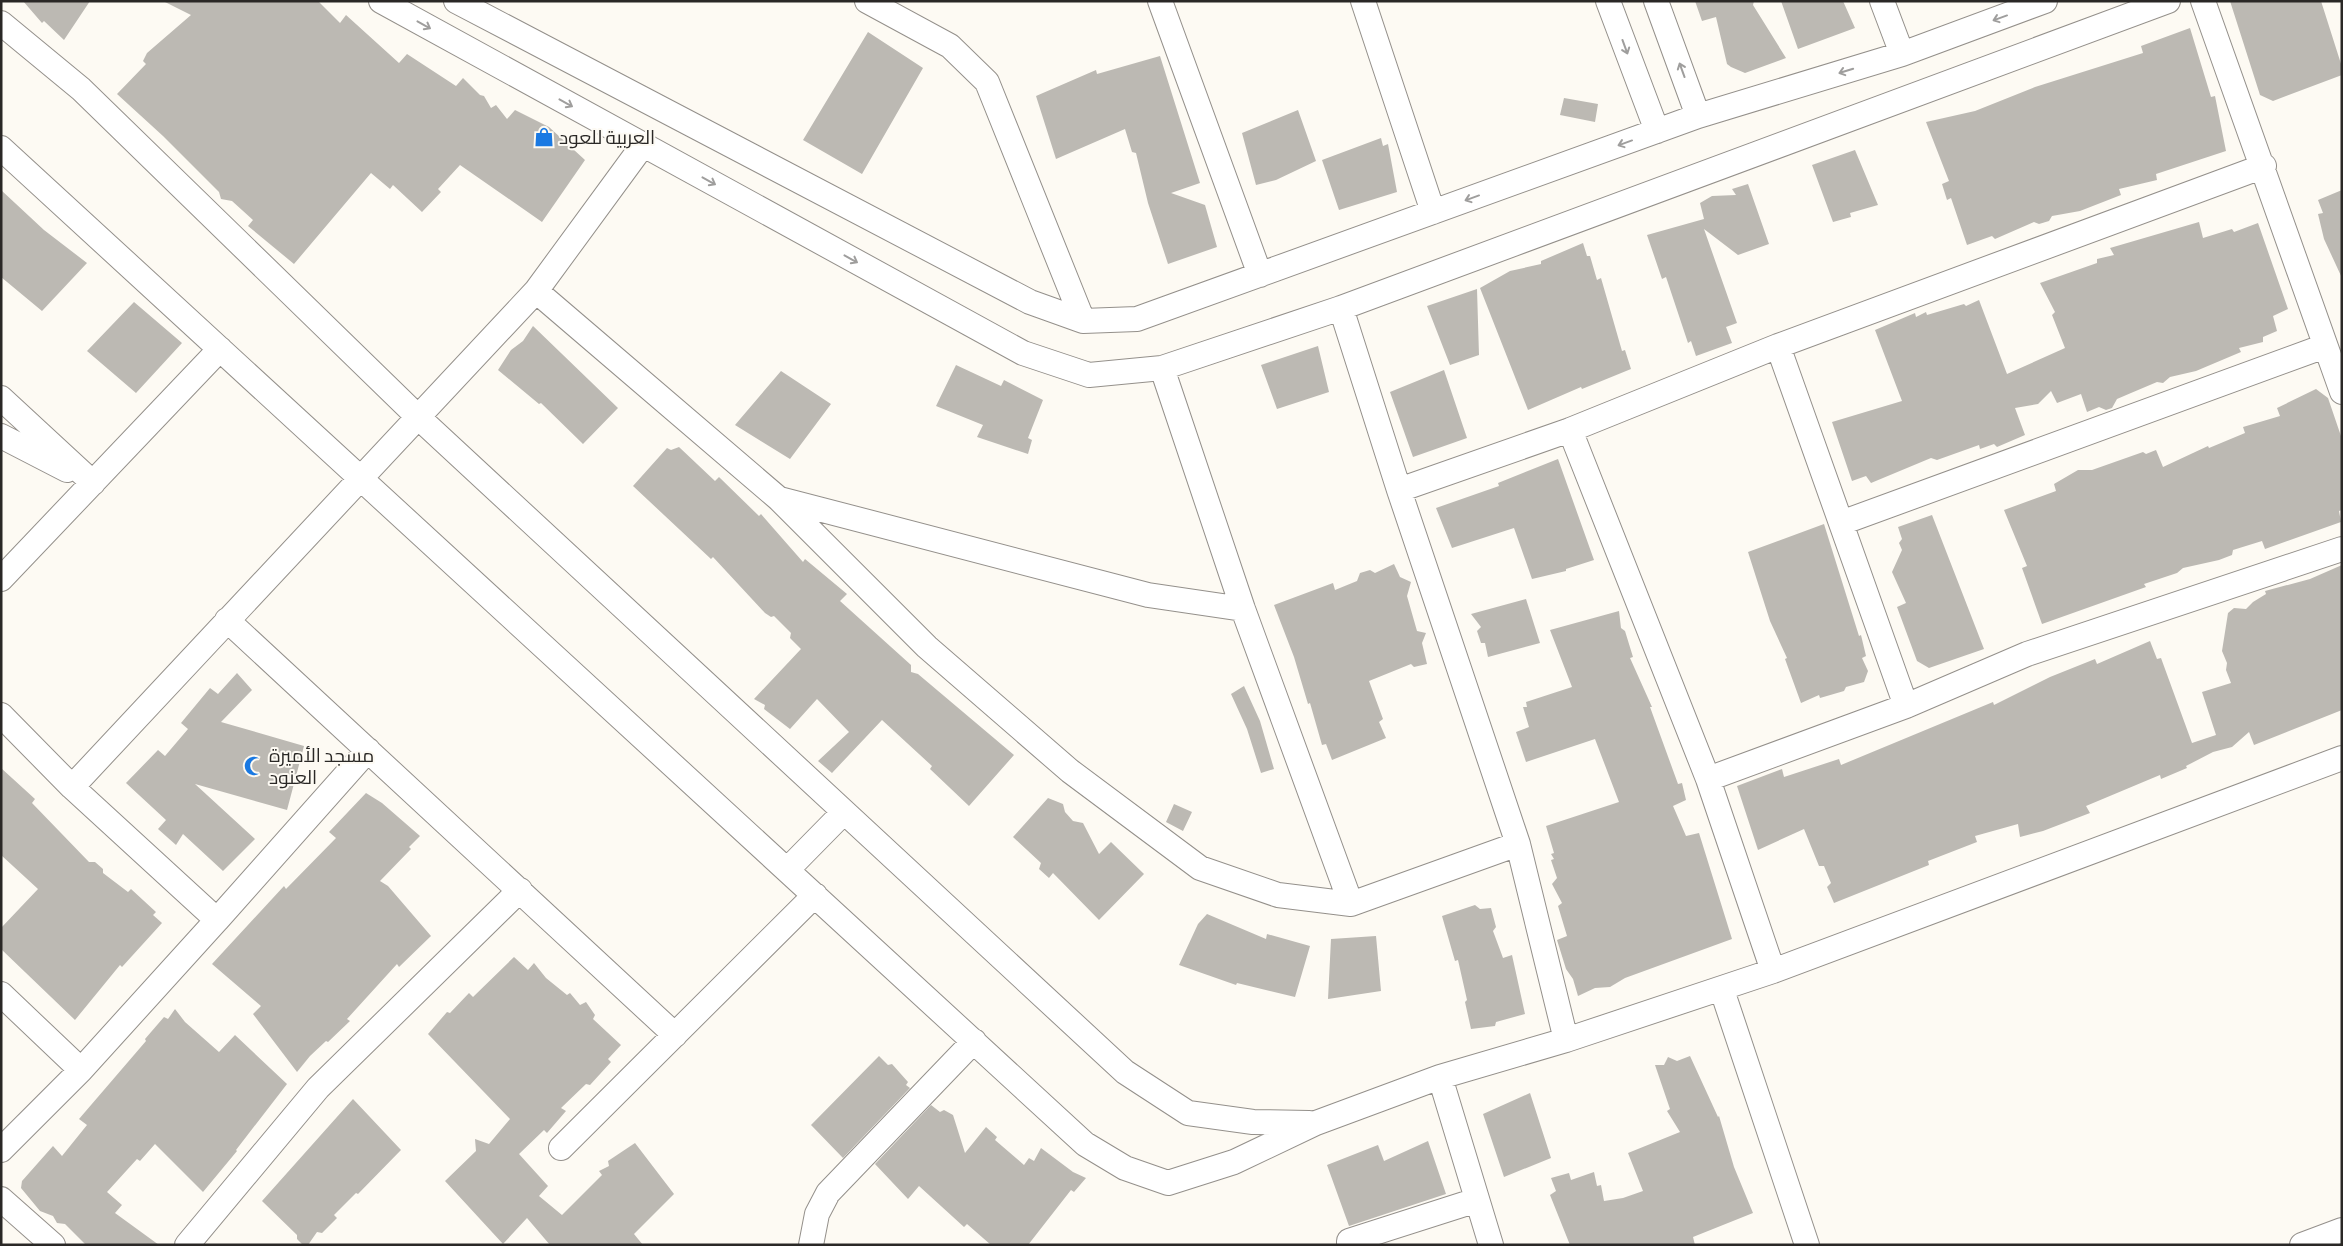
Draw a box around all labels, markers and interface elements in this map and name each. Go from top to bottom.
one-way arrow [1992,14,2008,23]
one-way arrow [416,20,431,30]
one-way arrow [1621,39,1631,54]
one-way arrow [1677,63,1686,79]
one-way arrow [1838,66,1854,76]
one-way arrow [559,98,574,108]
shop icon: العربية للعود [533,126,555,148]
place label: العربية للعود [559,129,655,149]
one-way arrow [1618,139,1633,148]
one-way arrow [701,177,716,186]
one-way arrow [1465,194,1480,203]
one-way arrow [844,254,859,264]
place label: مسجد الأميرة العنود [269,746,374,789]
mosque icon: مسجد الأميرة العنود [243,755,265,777]

